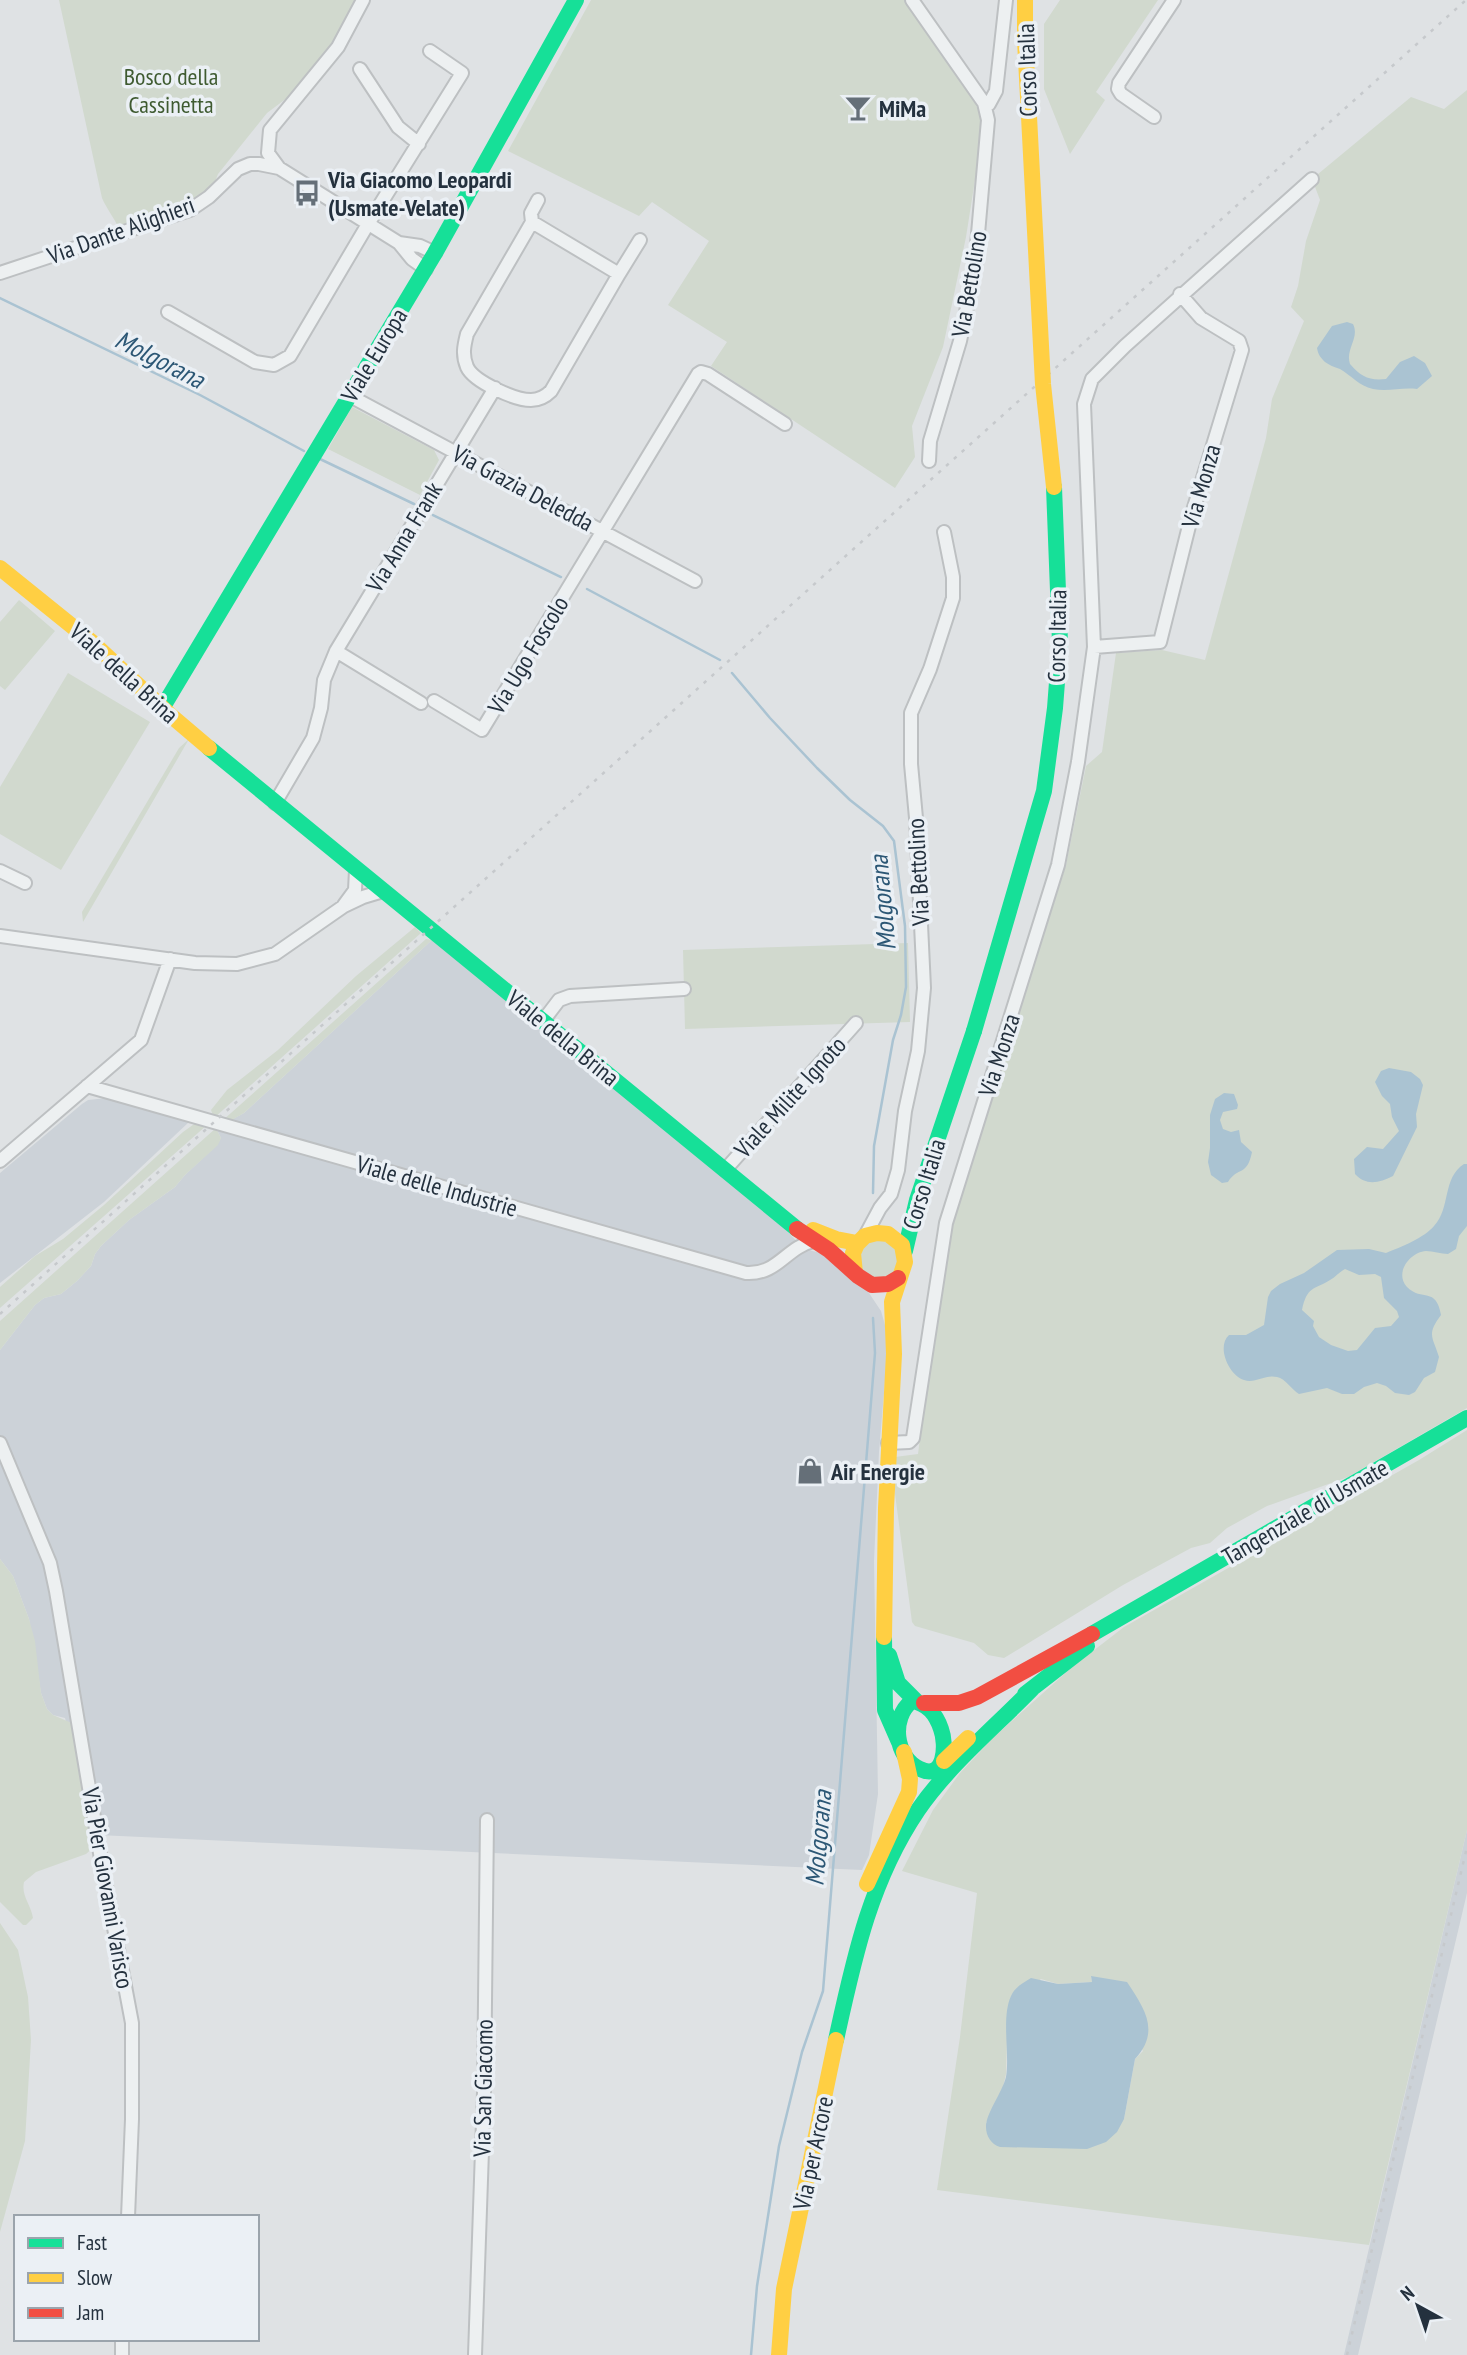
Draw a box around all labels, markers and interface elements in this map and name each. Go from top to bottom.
street label: Corso Italia [1010,23,1044,117]
park label: Bosco della Cassinetta [124,61,218,120]
bar icon: MiMa [843,93,873,123]
place label: MiMa [879,93,926,124]
place label: Via Giacomo Leopardi (Usmate-Velate) [327,164,512,223]
bus stop icon: Via Giacomo Leopardi (Usmate-Velate) [292,178,322,208]
street label: Via Dante Alighieri [42,189,199,271]
street label: Via Bettolino [944,228,994,341]
street label: Viale Europa [333,302,414,409]
water label: Molgorana [110,323,212,396]
street label: Via Grazia Deledda [446,437,599,538]
street label: Via Monza [1174,441,1228,532]
street label: Via Anna Frank [358,476,449,599]
street label: Corso Italia [1041,589,1073,683]
street label: Via Ugo Foscolo [480,590,575,721]
street label: Viale della Brina [62,615,185,730]
street label: Via Bettolino [900,818,936,927]
water label: Molgorana [861,852,903,952]
street label: Viale della Brina [500,983,626,1093]
street label: Via Monza [971,1010,1027,1101]
street label: Viale Milite Ignoto [727,1030,853,1165]
street label: Corso Italia [896,1135,952,1233]
street label: Viale delle Industrie [352,1148,521,1224]
street label: Tangenziale di Usmate [1216,1452,1394,1572]
shop icon: Air Energie [795,1456,825,1486]
place label: Air Energie [830,1456,925,1487]
street label: Via Pier Giovanni Varisco [75,1784,141,1991]
water label: Molgorana [797,1787,839,1887]
street label: Via San Giacomo [466,2019,500,2158]
street label: Via per Arcore [786,2093,840,2214]
legend [14,2215,259,2341]
text: Fast [77,2229,107,2256]
text: Slow [77,2264,113,2291]
north arrow [1383,2271,1453,2341]
text: N [1395,2280,1419,2305]
text: Jam [76,2299,104,2326]

